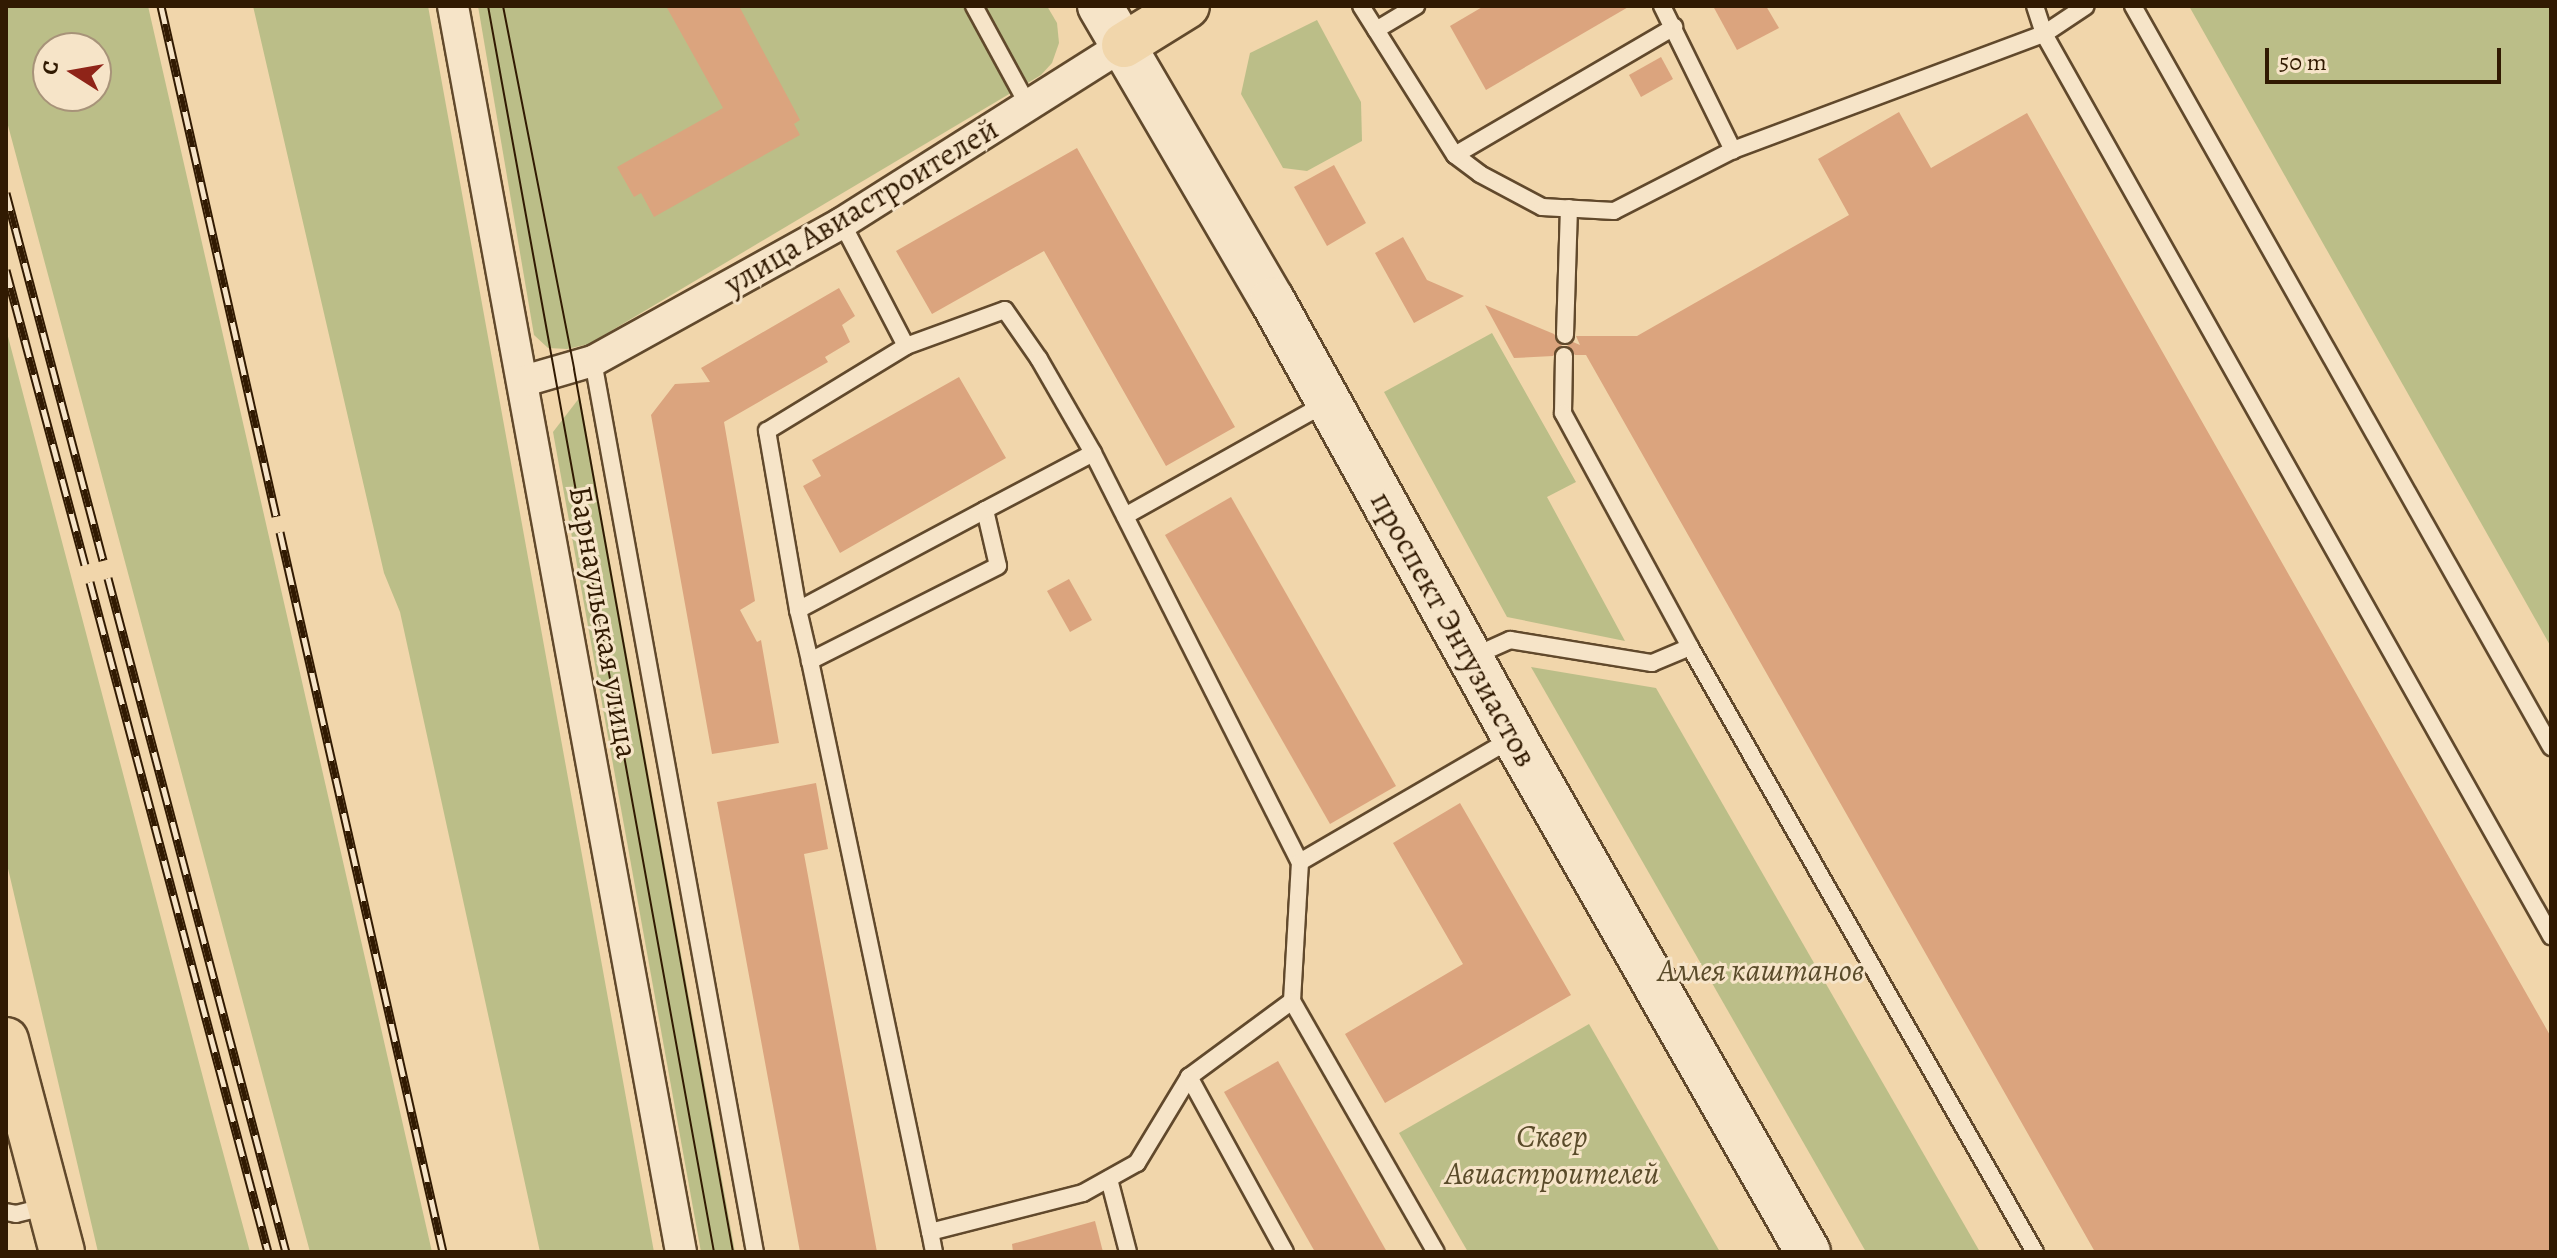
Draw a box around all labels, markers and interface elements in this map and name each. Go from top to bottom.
north arrow [32,32,112,112]
scale bar [2269,32,2505,82]
text: 50 m [2279,46,2327,78]
text: С [34,58,66,77]
street label: улица Авиастроителей [717,109,1005,303]
street label: Барнаульская улица [561,483,647,761]
street label: проспект Энтузиастов [1362,485,1546,773]
park label: Аллея каштанов [1658,951,1864,989]
park label: Сквер Авиастроителей [1445,1118,1659,1193]

